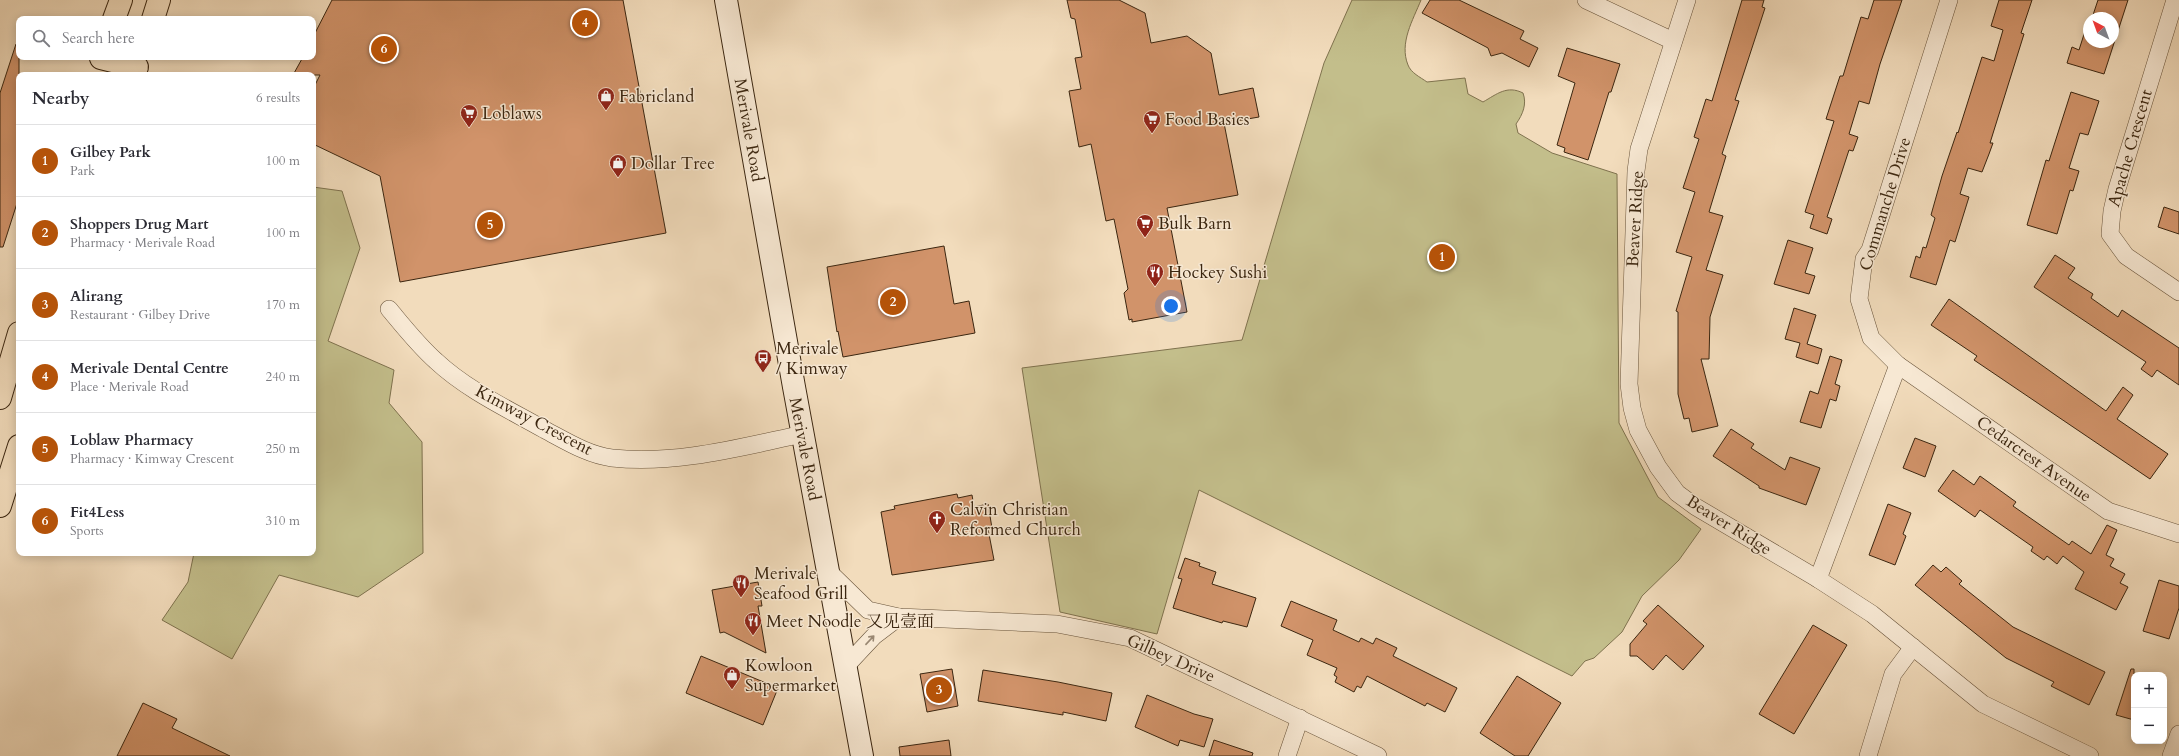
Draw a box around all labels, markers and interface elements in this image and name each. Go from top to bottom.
pin: 4 [572,8,598,38]
north arrow [2083,12,2119,48]
search box [16,16,316,60]
icon: search [30,27,52,49]
text: Search here [62,28,135,48]
pin: 6 [371,34,397,64]
street label: Merivale Road [729,76,769,184]
place label: Fabricland [619,85,694,108]
shop icon: Fabricland [596,86,616,111]
street label: Apache Crescent [2102,86,2158,209]
text: Nearby [32,87,89,110]
text: 6 results [256,89,300,107]
place label: Loblaws [482,102,542,125]
supermarket icon: Loblaws [459,103,479,128]
place label: Food Basics [1165,108,1250,131]
supermarket icon: Food Basics [1142,109,1162,134]
street label: Commanche Drive [1854,134,1916,274]
text: Gilbey Park [70,142,151,162]
text: 1 [42,152,48,170]
text: 100 m [266,152,300,170]
place label: Dollar Tree [631,152,715,175]
shop icon: Dollar Tree [608,153,628,178]
text: Park [70,162,95,180]
street label: Beaver Ridge [1621,170,1649,268]
pin: 5 [477,210,503,240]
place label: Bulk Barn [1158,212,1232,235]
supermarket icon: Bulk Barn [1135,213,1155,238]
text: Shoppers Drug Mart [70,214,209,234]
text: 2 [42,224,48,242]
text: 100 m [266,224,300,242]
text: Pharmacy · Merivale Road [70,234,215,252]
pin: 1 [1429,242,1455,272]
place label: Hockey Sushi [1168,261,1267,284]
restaurant icon: Hockey Sushi [1145,262,1165,287]
text: Alirang [70,286,123,306]
pin: 2 [880,287,906,317]
text: 3 [42,296,48,314]
text: 170 m [266,296,300,314]
your location [1161,296,1181,316]
text: Restaurant · Gilbey Drive [70,306,210,324]
place label: Merivale / Kimway [776,337,848,380]
bus stop icon: Merivale / Kimway [753,348,773,373]
text: Merivale Dental Centre [70,358,229,378]
text: 4 [42,368,48,386]
text: 240 m [266,368,300,386]
text: Place · Merivale Road [70,378,189,396]
street label: Kimway Crescent [471,379,597,461]
street label: Merivale Road [784,395,826,503]
street label: Cedarcrest Avenue [1972,411,2096,507]
text: Loblaw Pharmacy [70,430,194,450]
text: 5 [42,440,48,458]
text: 250 m [266,440,300,458]
text: Pharmacy · Kimway Crescent [70,450,234,468]
street label: Beaver Ridge [1682,490,1776,560]
place label: Calvin Christian Reformed Church [950,498,1081,541]
text: Fit4Less [70,502,124,522]
church icon: Calvin Christian Reformed Church [927,509,947,534]
text: 6 [42,512,48,530]
text: 310 m [266,512,300,530]
text: Sports [70,522,104,540]
place label: Merivale Seafood Grill [754,562,849,605]
restaurant icon: Merivale Seafood Grill [731,573,751,598]
place label: Meet Noodle 又见壹面 [766,610,934,633]
restaurant icon: Meet Noodle 又见壹面 [743,611,763,636]
street label: Gilbey Drive [1123,628,1219,688]
one-way arrow [866,635,875,645]
place label: Kowloon Supermarket [745,654,837,697]
shop icon: Kowloon Supermarket [722,665,742,690]
map controls [2131,672,2167,744]
button: + [2131,672,2167,708]
pin: 3 [926,675,952,705]
button: − [2131,708,2167,744]

